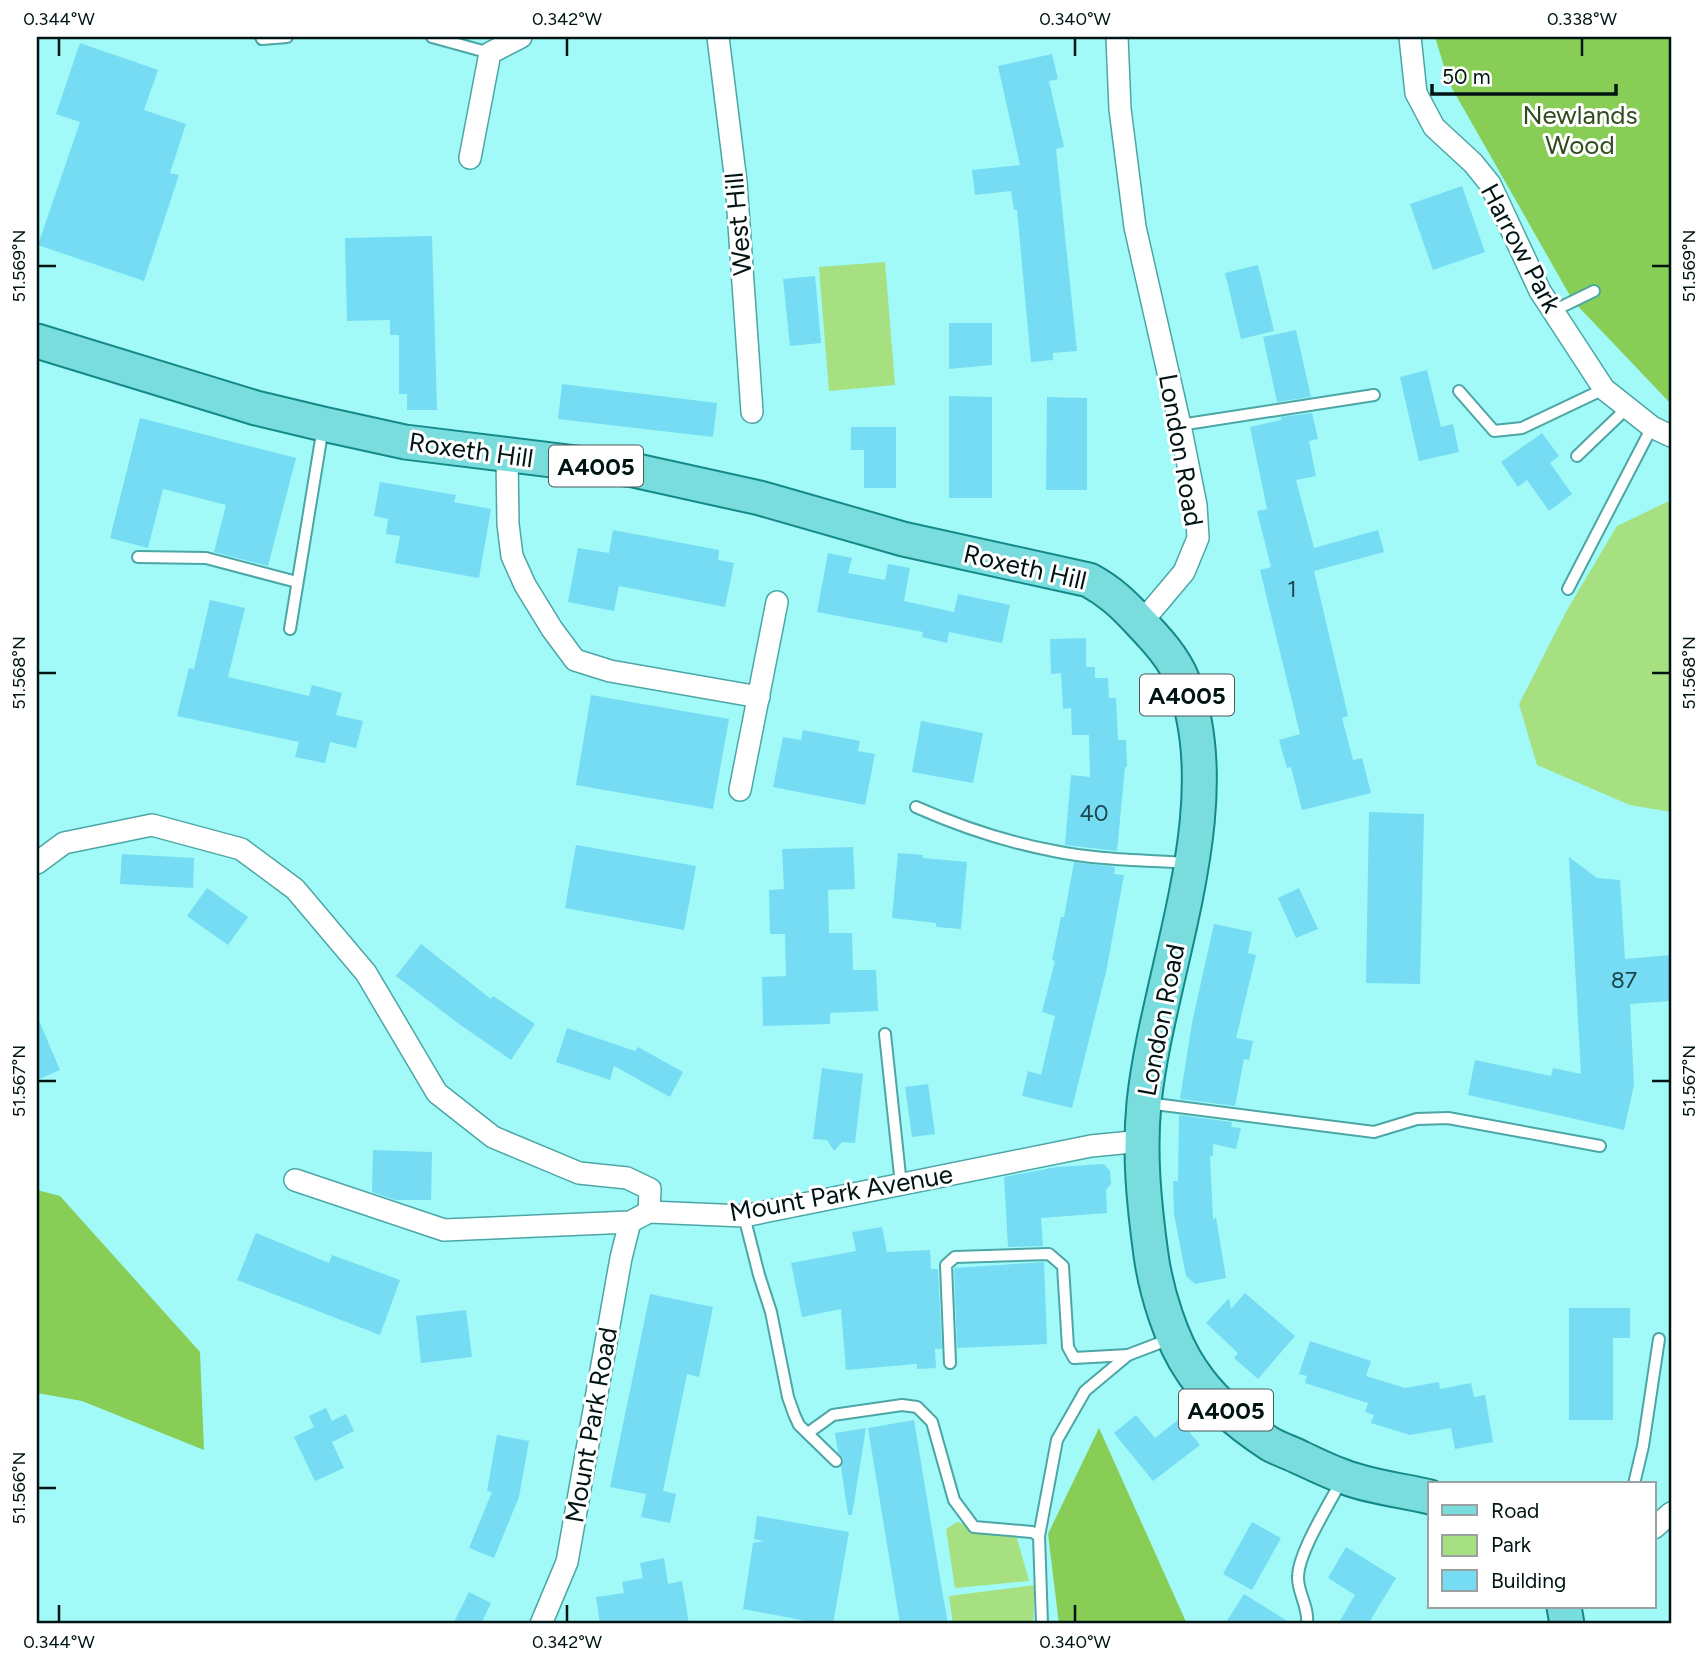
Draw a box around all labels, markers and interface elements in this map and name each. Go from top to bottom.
text: 0.344°W [23,8,95,30]
text: 0.342°W [532,8,603,30]
text: 0.340°W [1039,8,1112,30]
text: 0.338°W [1547,8,1618,30]
scale bar [1432,52,1615,96]
text: 50 m [1442,64,1491,89]
park label: Newlands Wood [1522,99,1638,161]
street label: West Hill [718,171,758,277]
street label: Harrow Park [1474,178,1568,318]
text: 51.569°N [8,230,30,302]
text: 51.569°N [1678,230,1700,302]
street label: London Road [1152,371,1210,529]
street label: Roxeth Hill [407,425,535,475]
road number: A4005 [549,446,643,486]
street label: Roxeth Hill [960,537,1090,597]
house number: 1 [1287,575,1297,603]
text: 51.568°N [8,636,30,710]
text: 51.568°N [1678,636,1700,710]
road number: A4005 [1140,674,1234,716]
house number: 40 [1079,799,1109,827]
street label: London Road [1131,941,1191,1099]
house number: 87 [1611,966,1637,994]
text: 51.567°N [8,1045,30,1117]
text: 51.567°N [1678,1045,1700,1117]
street label: Mount Park Avenue [727,1158,955,1228]
street label: Mount Park Road [558,1325,624,1525]
road number: A4005 [1179,1390,1273,1430]
text: 51.566°N [8,1452,30,1524]
legend [1428,1482,1656,1608]
text: Road [1491,1498,1539,1523]
text: Park [1491,1532,1532,1557]
text: Building [1491,1568,1566,1593]
text: 0.344°W [23,1631,95,1653]
text: 0.342°W [532,1631,603,1653]
text: 0.340°W [1039,1631,1112,1653]

